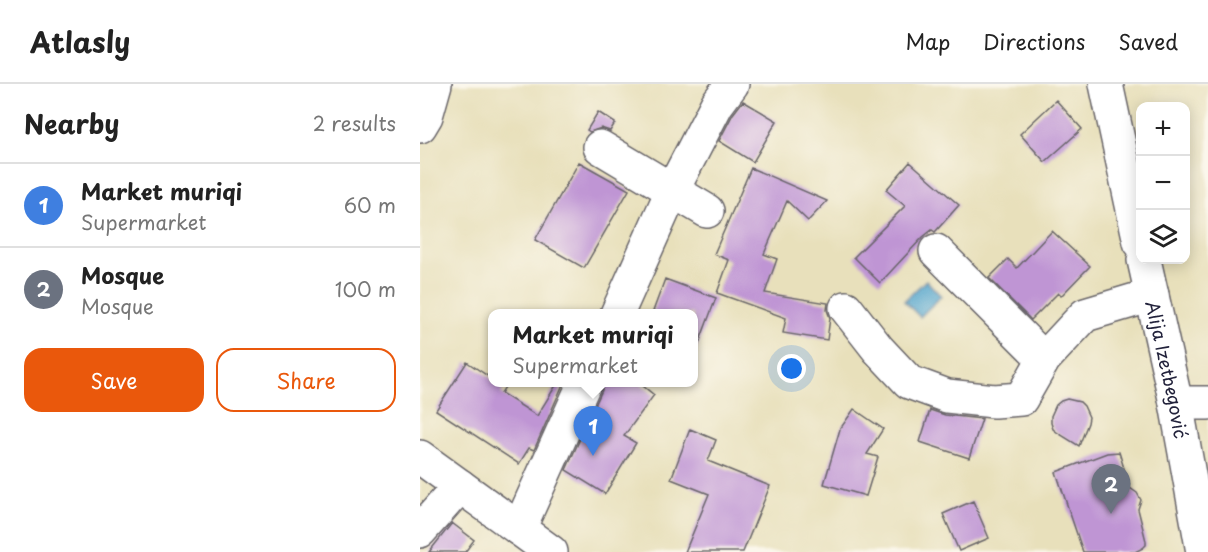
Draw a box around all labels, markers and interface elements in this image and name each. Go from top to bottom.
text: Atlasly [30,20,130,63]
text: Map [905,25,950,57]
text: Directions [983,25,1085,57]
text: Saved [1118,25,1178,57]
map controls [1136,102,1190,264]
button: + [1136,102,1190,156]
text: Nearby [24,104,119,143]
text: 2 results [313,108,396,138]
button: − [1136,156,1190,210]
text: Market muriqi [81,174,242,207]
text: 1 [39,190,48,220]
text: 60 m [344,190,396,220]
text: Supermarket [81,207,207,237]
button: layers [1136,210,1190,264]
text: Mosque [81,258,164,291]
text: 2 [36,274,51,304]
text: 100 m [335,274,396,304]
text: Mosque [81,291,154,321]
street label: Alija Izetbegović [1140,298,1196,440]
popup [488,309,698,387]
text: Market muriqi [512,317,674,350]
button: Save [24,348,204,412]
button: Share [216,348,396,412]
text: Supermarket [512,350,638,380]
your location [777,354,806,383]
pin: 1 [574,406,612,456]
pin: 2 [1092,464,1130,514]

